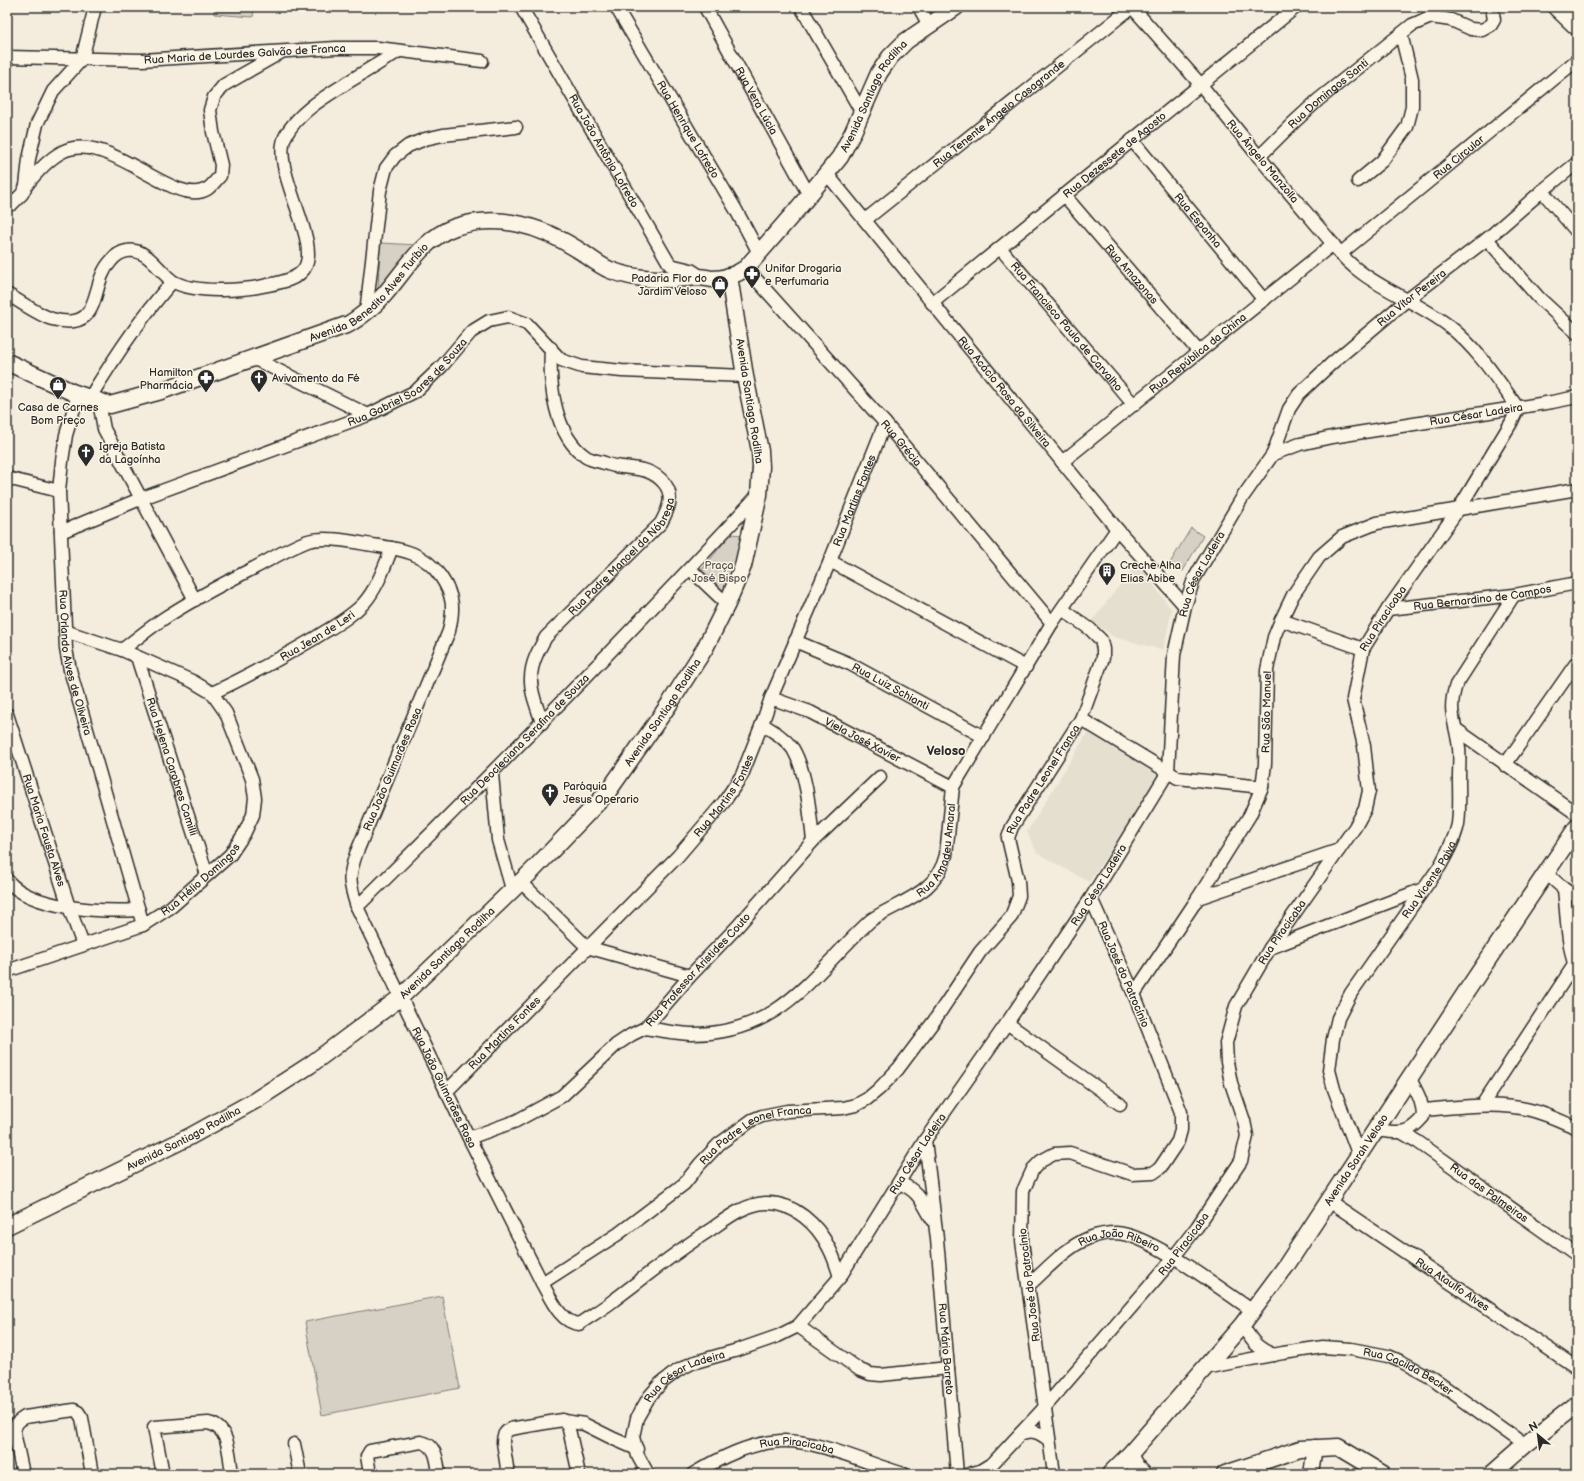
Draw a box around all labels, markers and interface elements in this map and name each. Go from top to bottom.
street label: Avenida Santiago Rodilha [838,38,910,154]
street label: Rua Maria de Lourdes Galvão de Franca [143,42,346,67]
street label: Rua Domingos Santi [1286,56,1371,131]
street label: Rua Tenente Ângelo Casagrande [930,57,1068,170]
street label: Rua Vera Lúcia [732,65,780,137]
street label: Rua Henrique Lofredo [654,78,722,181]
street label: Rua João Antônio Lofredo [566,92,641,210]
street label: Rua Dezessete de Agosto [1061,109,1169,201]
street label: Rua Ângelo Manzolla [1224,117,1301,206]
street label: Rua Circular [1431,132,1488,182]
street label: Rua Espanha [1171,191,1224,251]
street label: Avenida Benedito Alves Turíbio [308,240,431,345]
street label: Rua Amazonas [1102,242,1161,307]
street label: Rua Francisco Paulo de Carvalho [1008,260,1125,394]
place label: Unifar Drogaria e Perfumaria [765,262,841,288]
pharmacy icon: Unifar Drogaria e Perfumaria [742,264,762,289]
street label: Rua Vítor Pereira [1375,267,1449,329]
place label: Padaria Flor do Jardim Veloso [631,272,707,298]
shop icon: Padaria Flor do Jardim Veloso [710,274,730,299]
street label: Rua República da China [1147,310,1249,396]
street label: Rua Acácio Rosa da Silveira [955,334,1054,450]
street label: Rua Gabriel Soares de Souza [346,336,470,429]
street label: Avenida Santiago Rodilha [733,337,766,465]
place label: Hamilton Pharmácia [140,366,193,392]
pharmacy icon: Hamilton Pharmácia [196,368,216,393]
church icon: Avivamento da Fé [249,368,269,393]
place label: Avivamento da Fé [272,372,360,385]
shop icon: Casa de Carnes Bom Preço [48,375,68,400]
place label: Casa de Carnes Bom Preço [18,401,99,427]
street label: Rua César Ladeira [1429,401,1524,428]
street label: Rua Grécia [878,417,924,469]
place label: Igreja Batista da Lagoínha [99,440,165,466]
church icon: Igreja Batista da Lagoínha [76,442,96,467]
street label: Rua Martins Fontes [831,452,879,548]
street label: Rua Padre Manoel da Nóbrega [566,497,677,618]
street label: Rua César Ladeira [1177,529,1228,618]
park label: Praça José Bispo [692,559,747,585]
place label: Creche Alha Elias Abibe [1120,559,1181,585]
building icon: Creche Alha Elias Abibe [1097,561,1117,586]
street label: Rua Bernardino de Campos [1413,582,1553,613]
street label: Rua Piracicaba [1357,583,1409,654]
street label: Rua Orlando Alves de Oliveira [56,589,94,737]
street label: Rua Jean de Leri [278,608,358,664]
street label: Avenida Santiago Rodilha [622,656,704,769]
street label: Rua Luiz Schianti [850,660,931,713]
street label: Rua Deocleciana Serafina de Souza [458,671,592,808]
street label: Rua São Manuel [1259,671,1274,753]
street label: Rua Helena Carobres Camilli [143,696,200,837]
street label: Rua João Guimarães Rosa [361,706,424,833]
street label: Viela José Xavier [822,715,904,766]
street label: Rua Padre Leonel Franca [1004,722,1083,836]
district label: Veloso [927,743,965,759]
street label: Rua Martins Fontes [691,752,757,840]
street label: Rua Maria Fausta Alves [20,772,68,889]
place label: Paróquia Jesus Operario [563,780,639,806]
church icon: Paróquia Jesus Operario [540,782,560,807]
street label: Rua Amadeu Amaral [914,803,958,900]
street label: Rua Vicente Paiva [1399,839,1459,921]
street label: Rua Hélio Domingos [159,841,243,919]
street label: Rua César Ladeira [1068,842,1129,928]
street label: Rua Piracicaba [1256,897,1309,967]
street label: Avenida Santiago Rodilha [397,904,498,1002]
street label: Rua Professor Aristides Couto [643,911,753,1029]
street label: Rua José do Patrocínio [1095,919,1152,1029]
street label: Rua Martins Fontes [466,993,544,1072]
street label: Rua João Guimarães Rosa [409,1025,479,1150]
street label: Avenida Santiago Rodilha [124,1104,243,1174]
street label: Rua Padre Leonel Franca [697,1104,812,1167]
street label: Rua César Ladeira [887,1111,949,1197]
street label: Avenida Sarah Veloso [1322,1112,1391,1208]
street label: Rua das Palmeiras [1447,1161,1531,1226]
street label: Rua Piracicaba [1156,1210,1212,1278]
street label: Rua José do Patrocínio [1016,1227,1043,1343]
street label: Rua João Ribeiro [1076,1227,1162,1255]
street label: Rua Ataulfo Alves [1413,1255,1492,1314]
street label: Rua Mário Barreto [935,1302,956,1395]
street label: Rua Cacilda Becker [1362,1345,1456,1399]
street label: Rua César Ladeira [641,1348,726,1405]
north arrow [1518,1415,1558,1455]
text: N [1527,1419,1540,1434]
street label: Rua Piracicaba [758,1435,836,1457]

